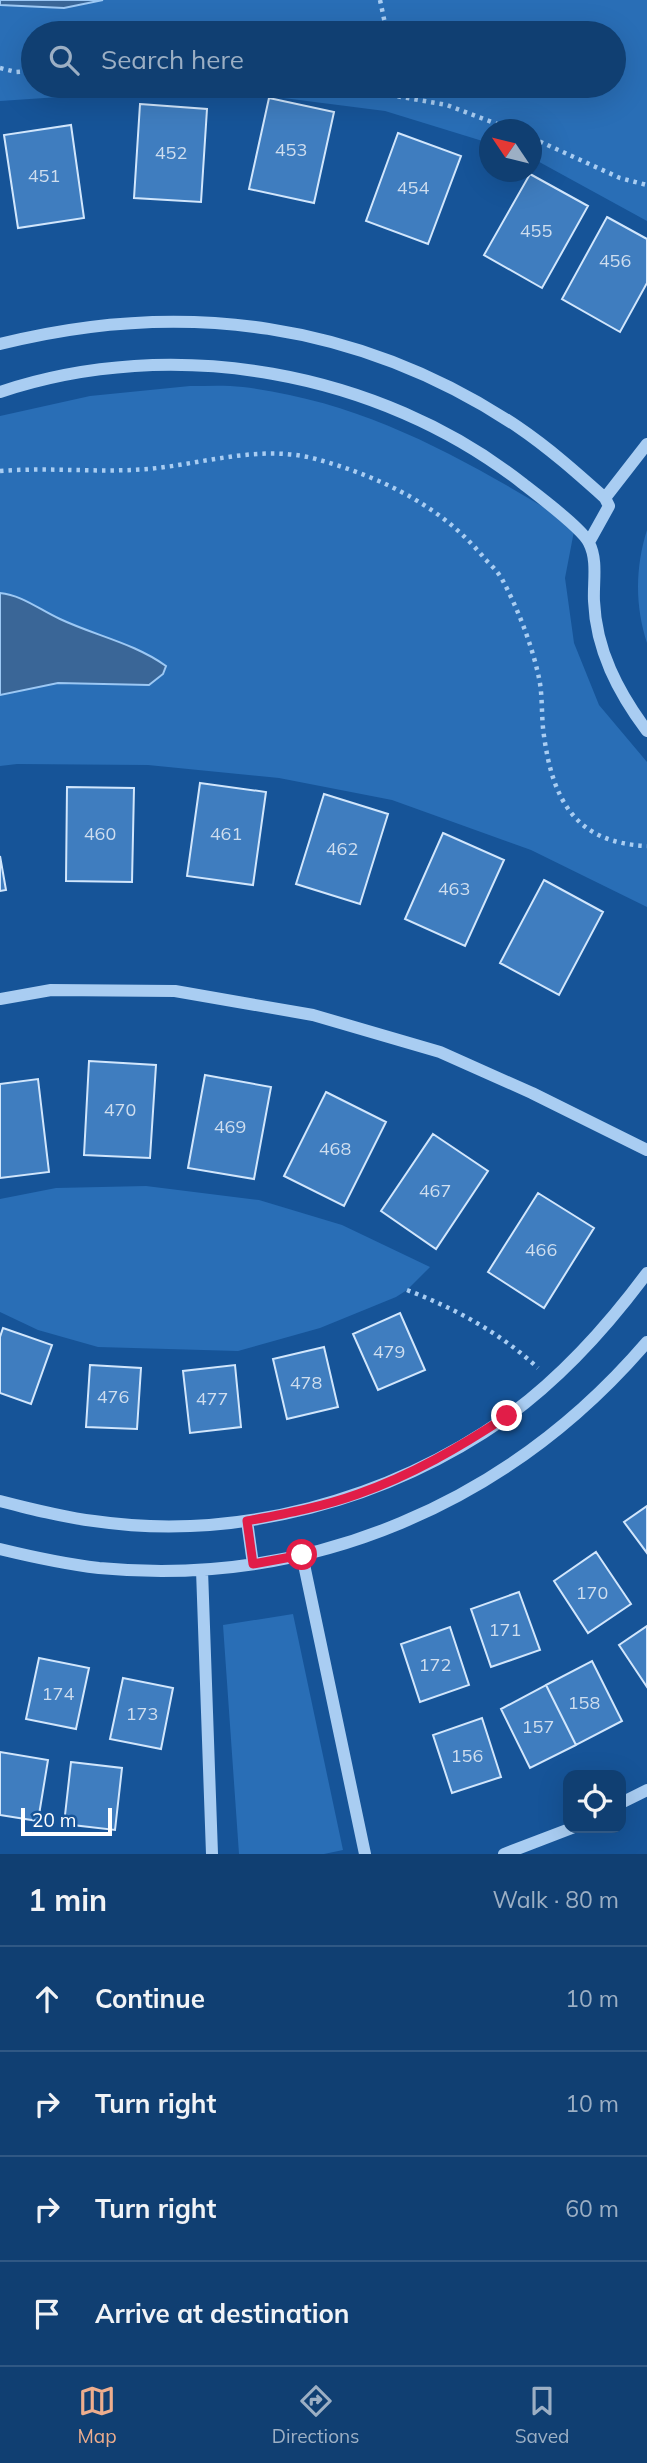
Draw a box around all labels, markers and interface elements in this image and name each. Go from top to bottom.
search box [21,21,626,98]
icon: search [45,41,83,79]
text: Search here [101,43,244,76]
north arrow [479,119,542,182]
house number: 453 [275,138,307,161]
house number: 452 [155,141,187,164]
house number: 451 [28,164,60,187]
house number: 454 [397,176,429,199]
house number: 455 [520,219,552,242]
house number: 456 [599,249,631,272]
house number: 460 [84,822,116,845]
house number: 461 [210,822,242,845]
house number: 462 [326,837,358,860]
house number: 463 [438,877,470,900]
house number: 470 [104,1098,136,1121]
house number: 469 [214,1115,246,1138]
house number: 468 [319,1137,351,1160]
house number: 467 [419,1179,451,1202]
house number: 466 [525,1238,557,1261]
house number: 479 [373,1340,405,1363]
house number: 478 [290,1371,322,1394]
house number: 476 [97,1385,129,1408]
house number: 477 [196,1387,228,1410]
route end [491,1400,522,1431]
route start [286,1539,317,1570]
house number: 170 [576,1581,608,1604]
house number: 171 [489,1618,521,1641]
house number: 172 [419,1653,451,1676]
house number: 174 [42,1682,74,1705]
house number: 158 [568,1691,600,1714]
house number: 173 [126,1702,158,1725]
house number: 157 [522,1715,554,1738]
house number: 156 [451,1744,483,1767]
map controls [563,1770,626,1833]
button: locate [563,1770,626,1833]
scale bar [21,1805,112,1837]
text: 20 m [32,1808,76,1832]
text: 1 min [28,1881,107,1919]
text: Walk · 80 m [493,1885,619,1914]
icon: ahead [28,1980,66,2018]
text: Continue [95,1982,205,2015]
text: 10 m [565,1984,619,2013]
icon: right [28,2085,66,2123]
text: Turn right [95,2087,216,2120]
text: 10 m [565,2089,619,2118]
icon: right [28,2190,66,2228]
text: Turn right [95,2192,216,2225]
text: 60 m [565,2194,619,2223]
icon: arrive [28,2295,66,2333]
text: Arrive at destination [95,2297,350,2330]
tab: Map [78,2382,117,2448]
tab: Directions [272,2382,360,2448]
tab: Saved [515,2382,569,2448]

